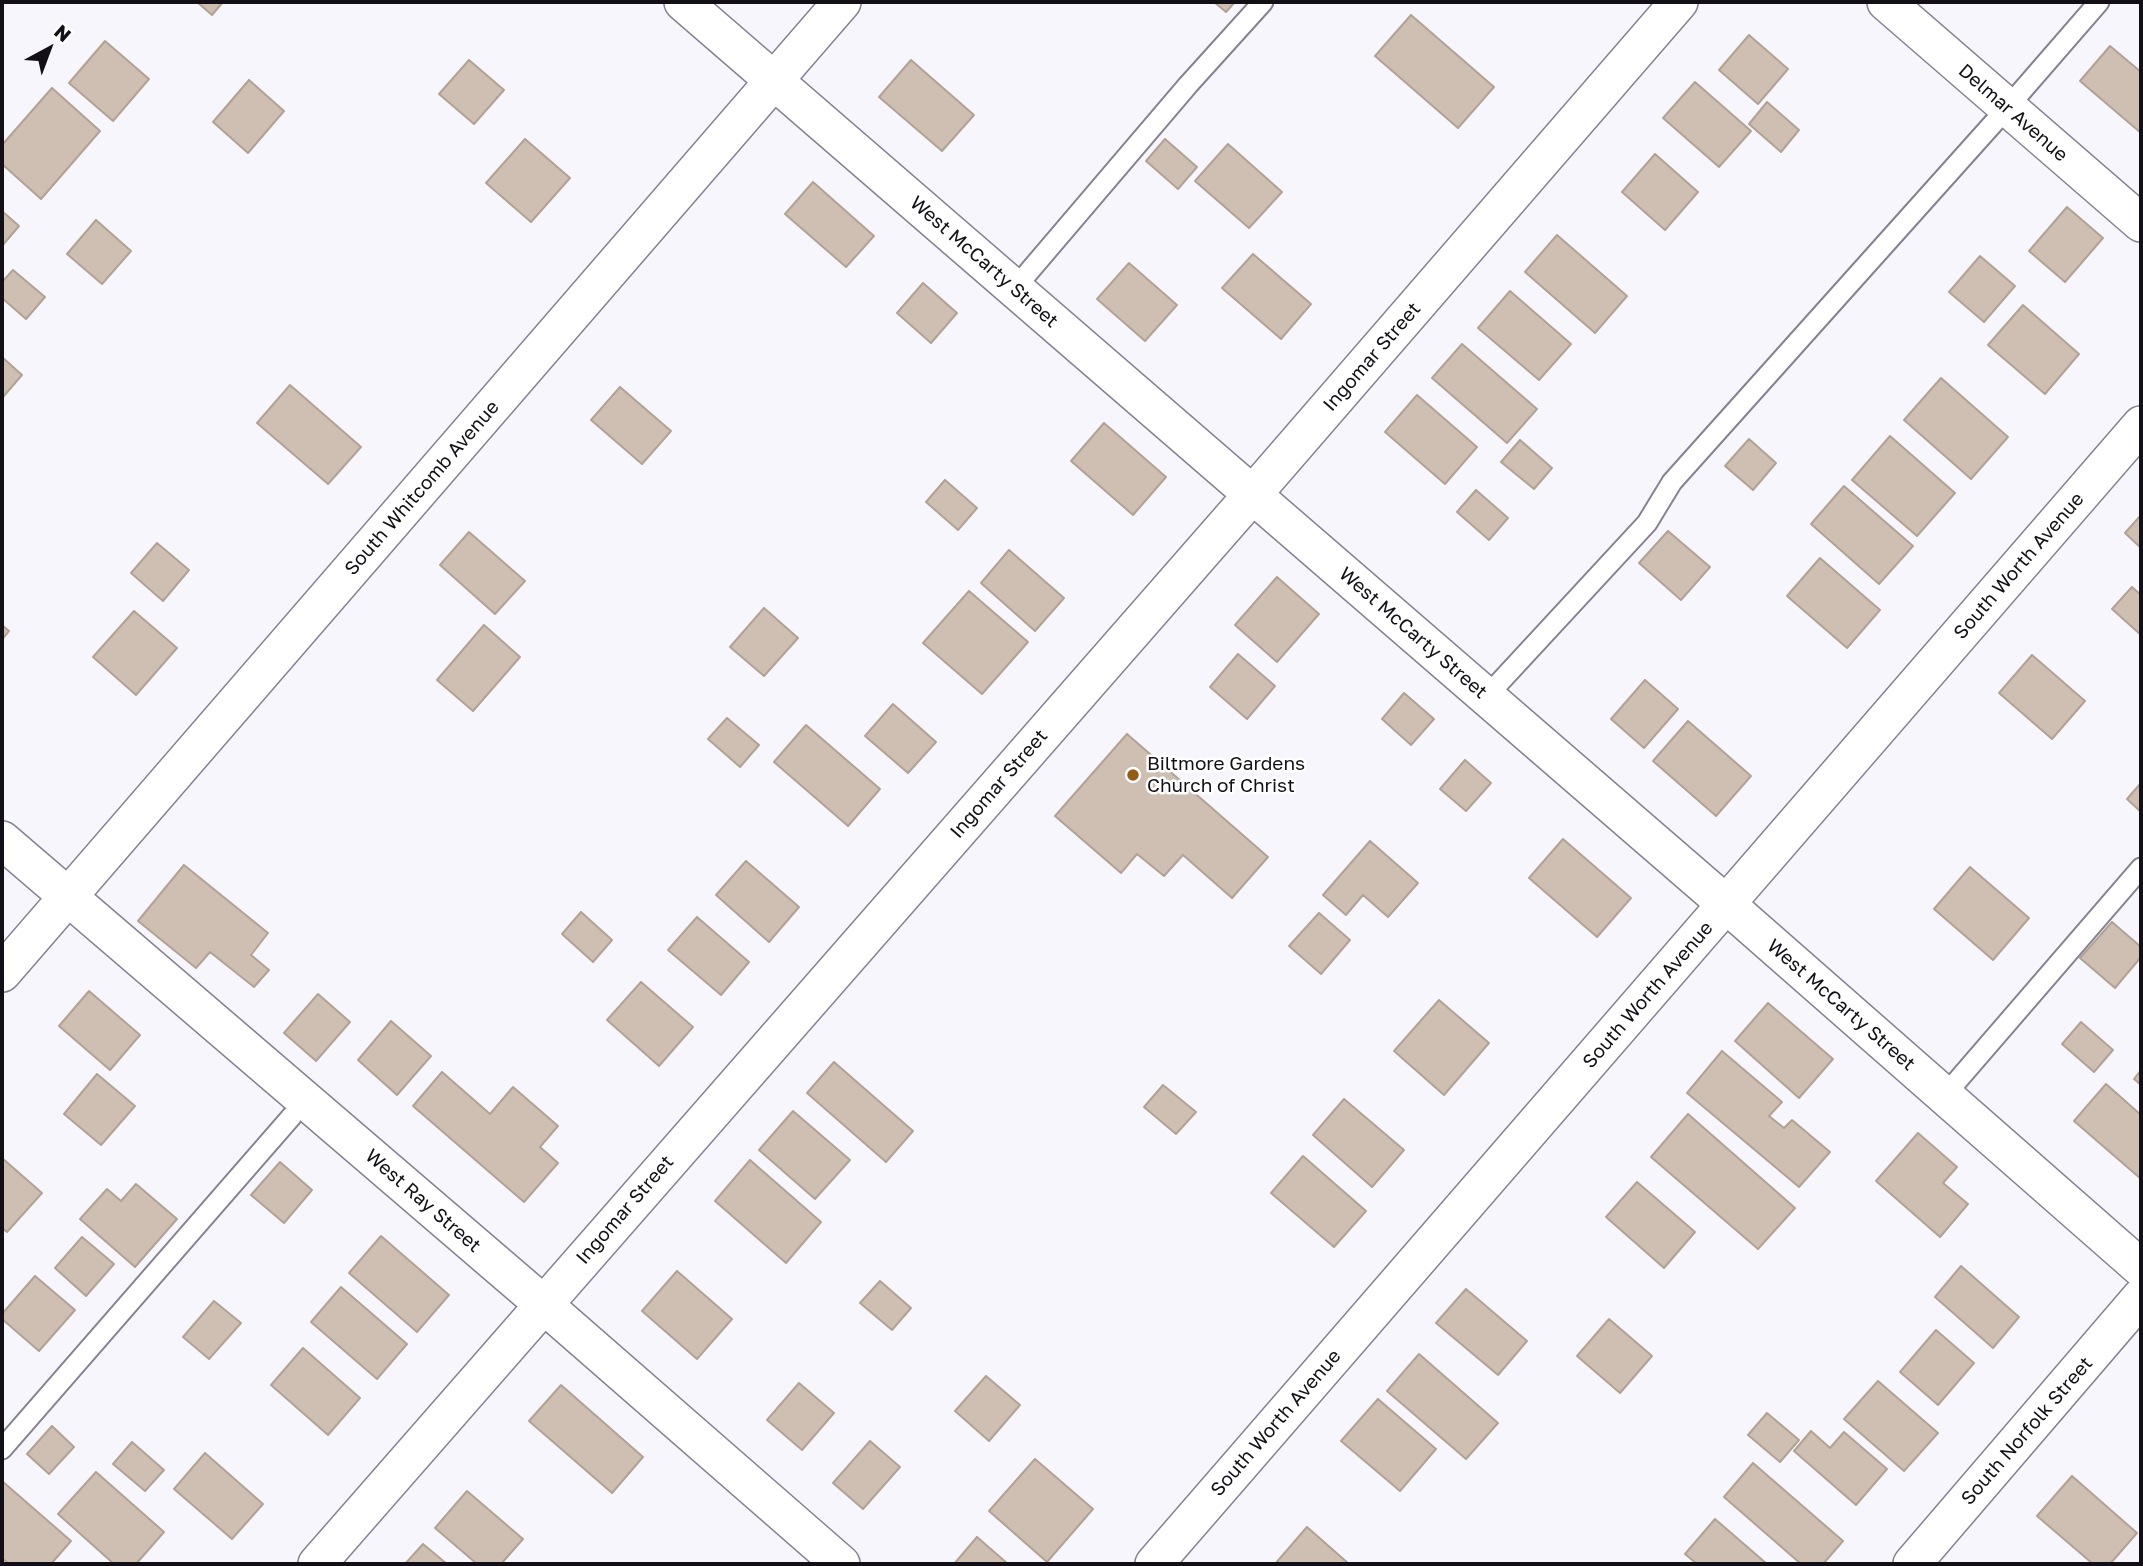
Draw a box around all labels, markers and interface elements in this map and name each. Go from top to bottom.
north arrow [14,14,84,84]
text: N [50,19,76,46]
street label: Delmar Avenue [1954,59,2072,167]
street label: West McCarty Street [905,192,1063,332]
street label: Ingomar Street [1319,298,1425,416]
street label: South Whitcomb Avenue [340,396,504,580]
street label: South Worth Avenue [1949,488,2089,644]
street label: West McCarty Street [1334,563,1492,703]
street label: Ingomar Street [946,725,1052,843]
place label: Biltmore Gardens Church of Christ [1147,753,1305,797]
marker: Biltmore Gardens Church of Christ [1125,767,1141,783]
street label: South Worth Avenue [1578,917,1718,1073]
street label: West McCarty Street [1762,935,1920,1075]
street label: West Ray Street [361,1145,485,1257]
street label: Ingomar Street [572,1151,678,1269]
street label: South Worth Avenue [1206,1345,1346,1501]
street label: South Norfolk Street [1957,1352,2097,1510]

